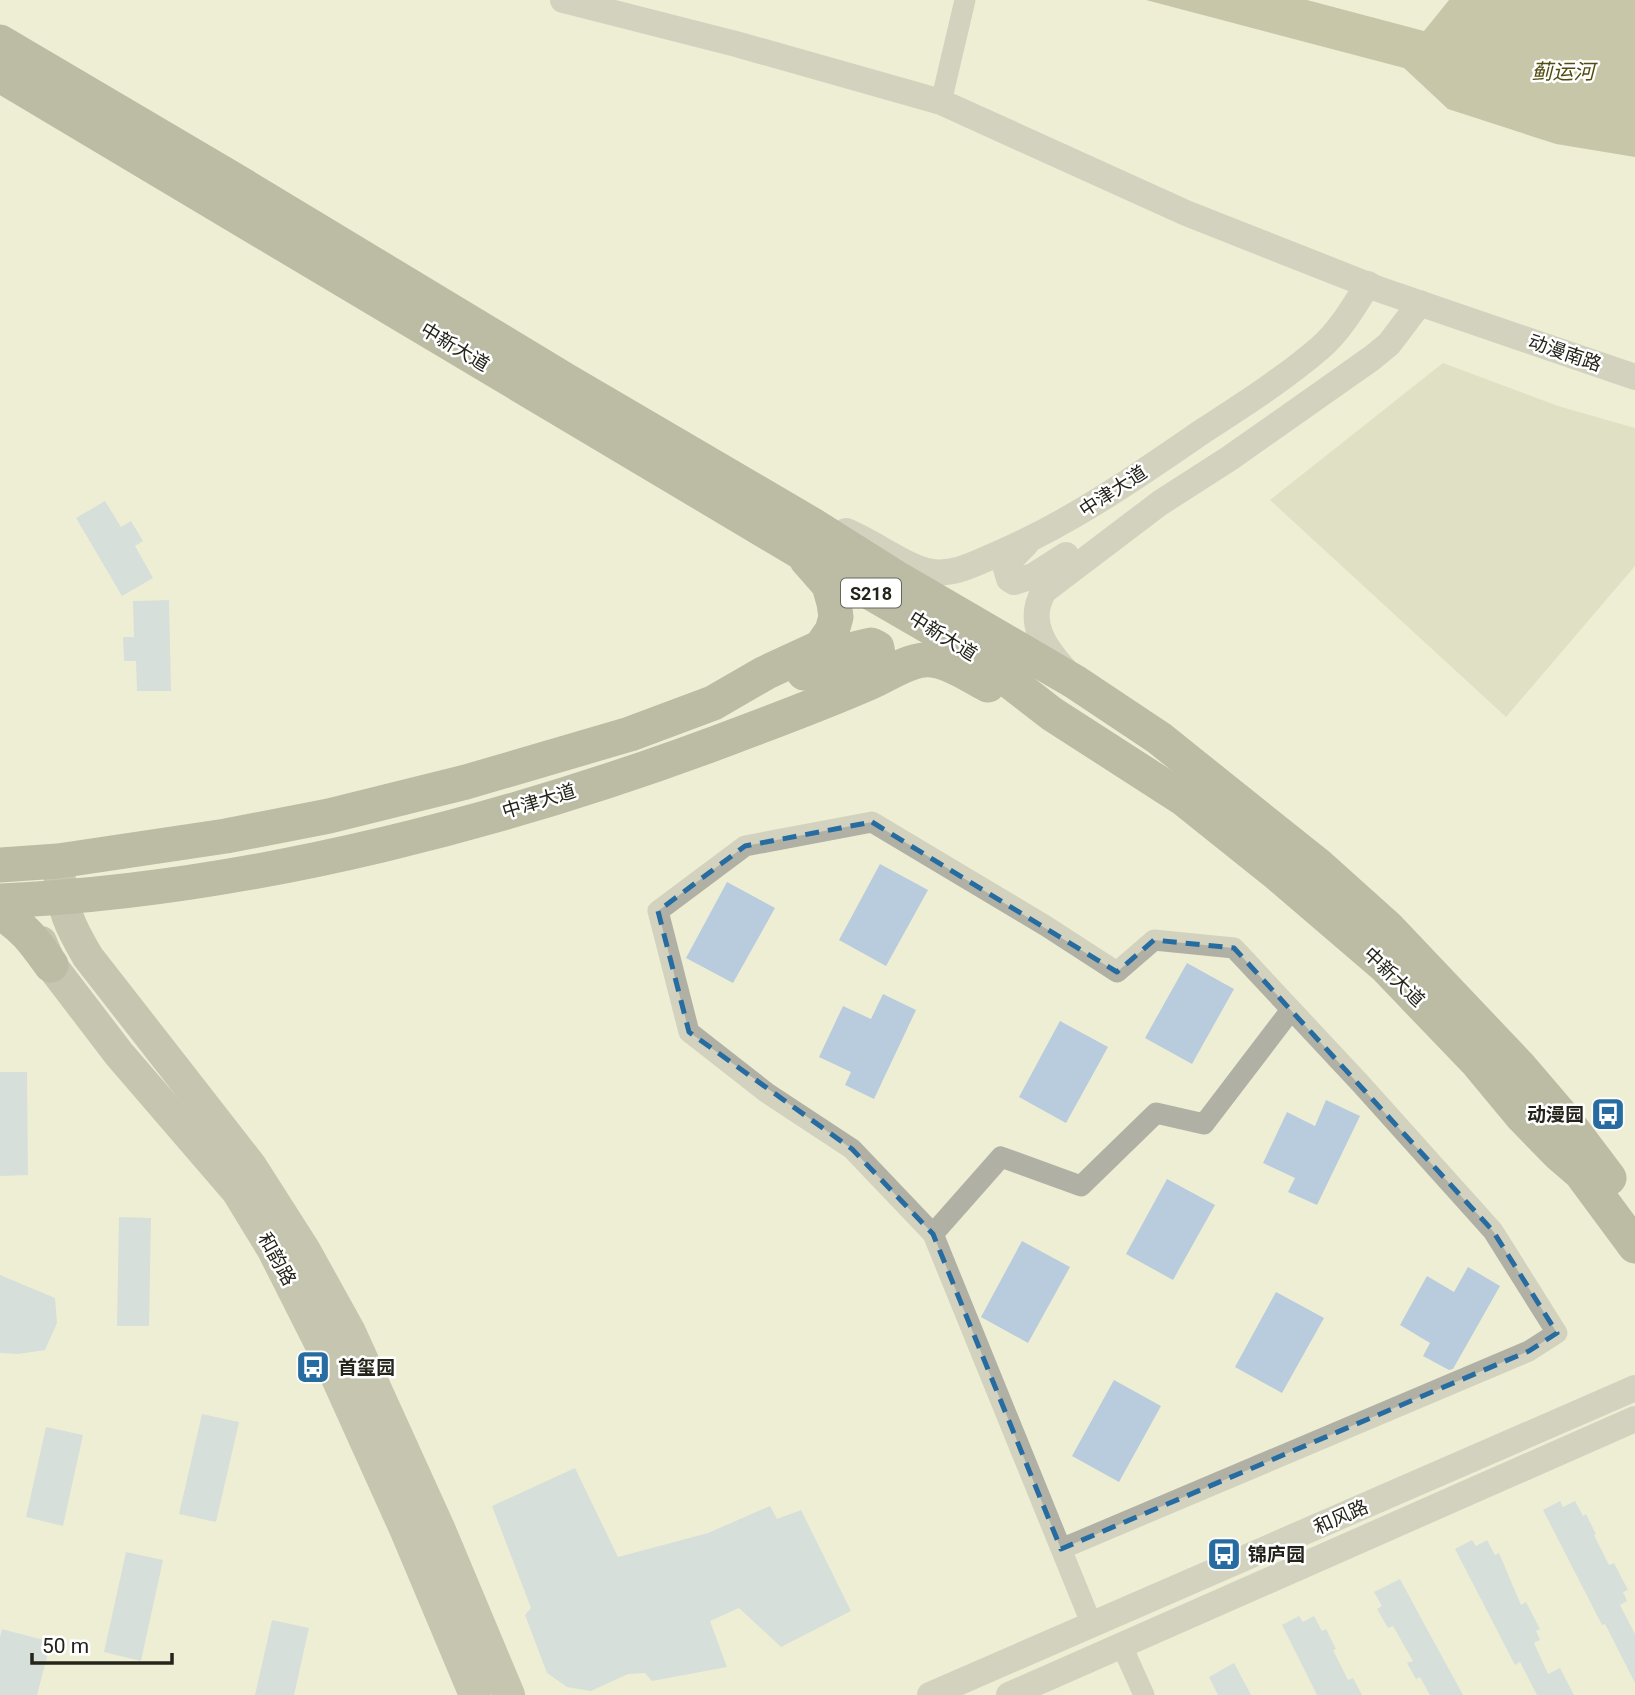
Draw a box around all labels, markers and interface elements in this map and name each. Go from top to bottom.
water label: 蓟运河 [1532,60,1598,84]
street label: 中新大道 [416,318,494,376]
street label: 动漫南路 [1525,330,1605,376]
street label: 中津大道 [1075,461,1151,521]
road number: S218 [841,578,901,608]
street label: 中新大道 [905,606,981,666]
street label: 中津大道 [499,779,579,823]
street label: 中新大道 [1359,942,1429,1012]
bus stop icon: 动漫园 [1589,1095,1627,1133]
place label: 动漫园 [1527,1103,1584,1126]
street label: 和韵路 [253,1228,301,1290]
bus stop icon: 首玺园 [294,1348,332,1386]
place label: 首玺园 [338,1356,395,1379]
street label: 和风路 [1310,1495,1372,1539]
bus stop icon: 锦庐园 [1205,1535,1243,1573]
place label: 锦庐园 [1248,1543,1305,1566]
scale bar [32,1622,172,1666]
text: 50 m [42,1634,89,1658]

